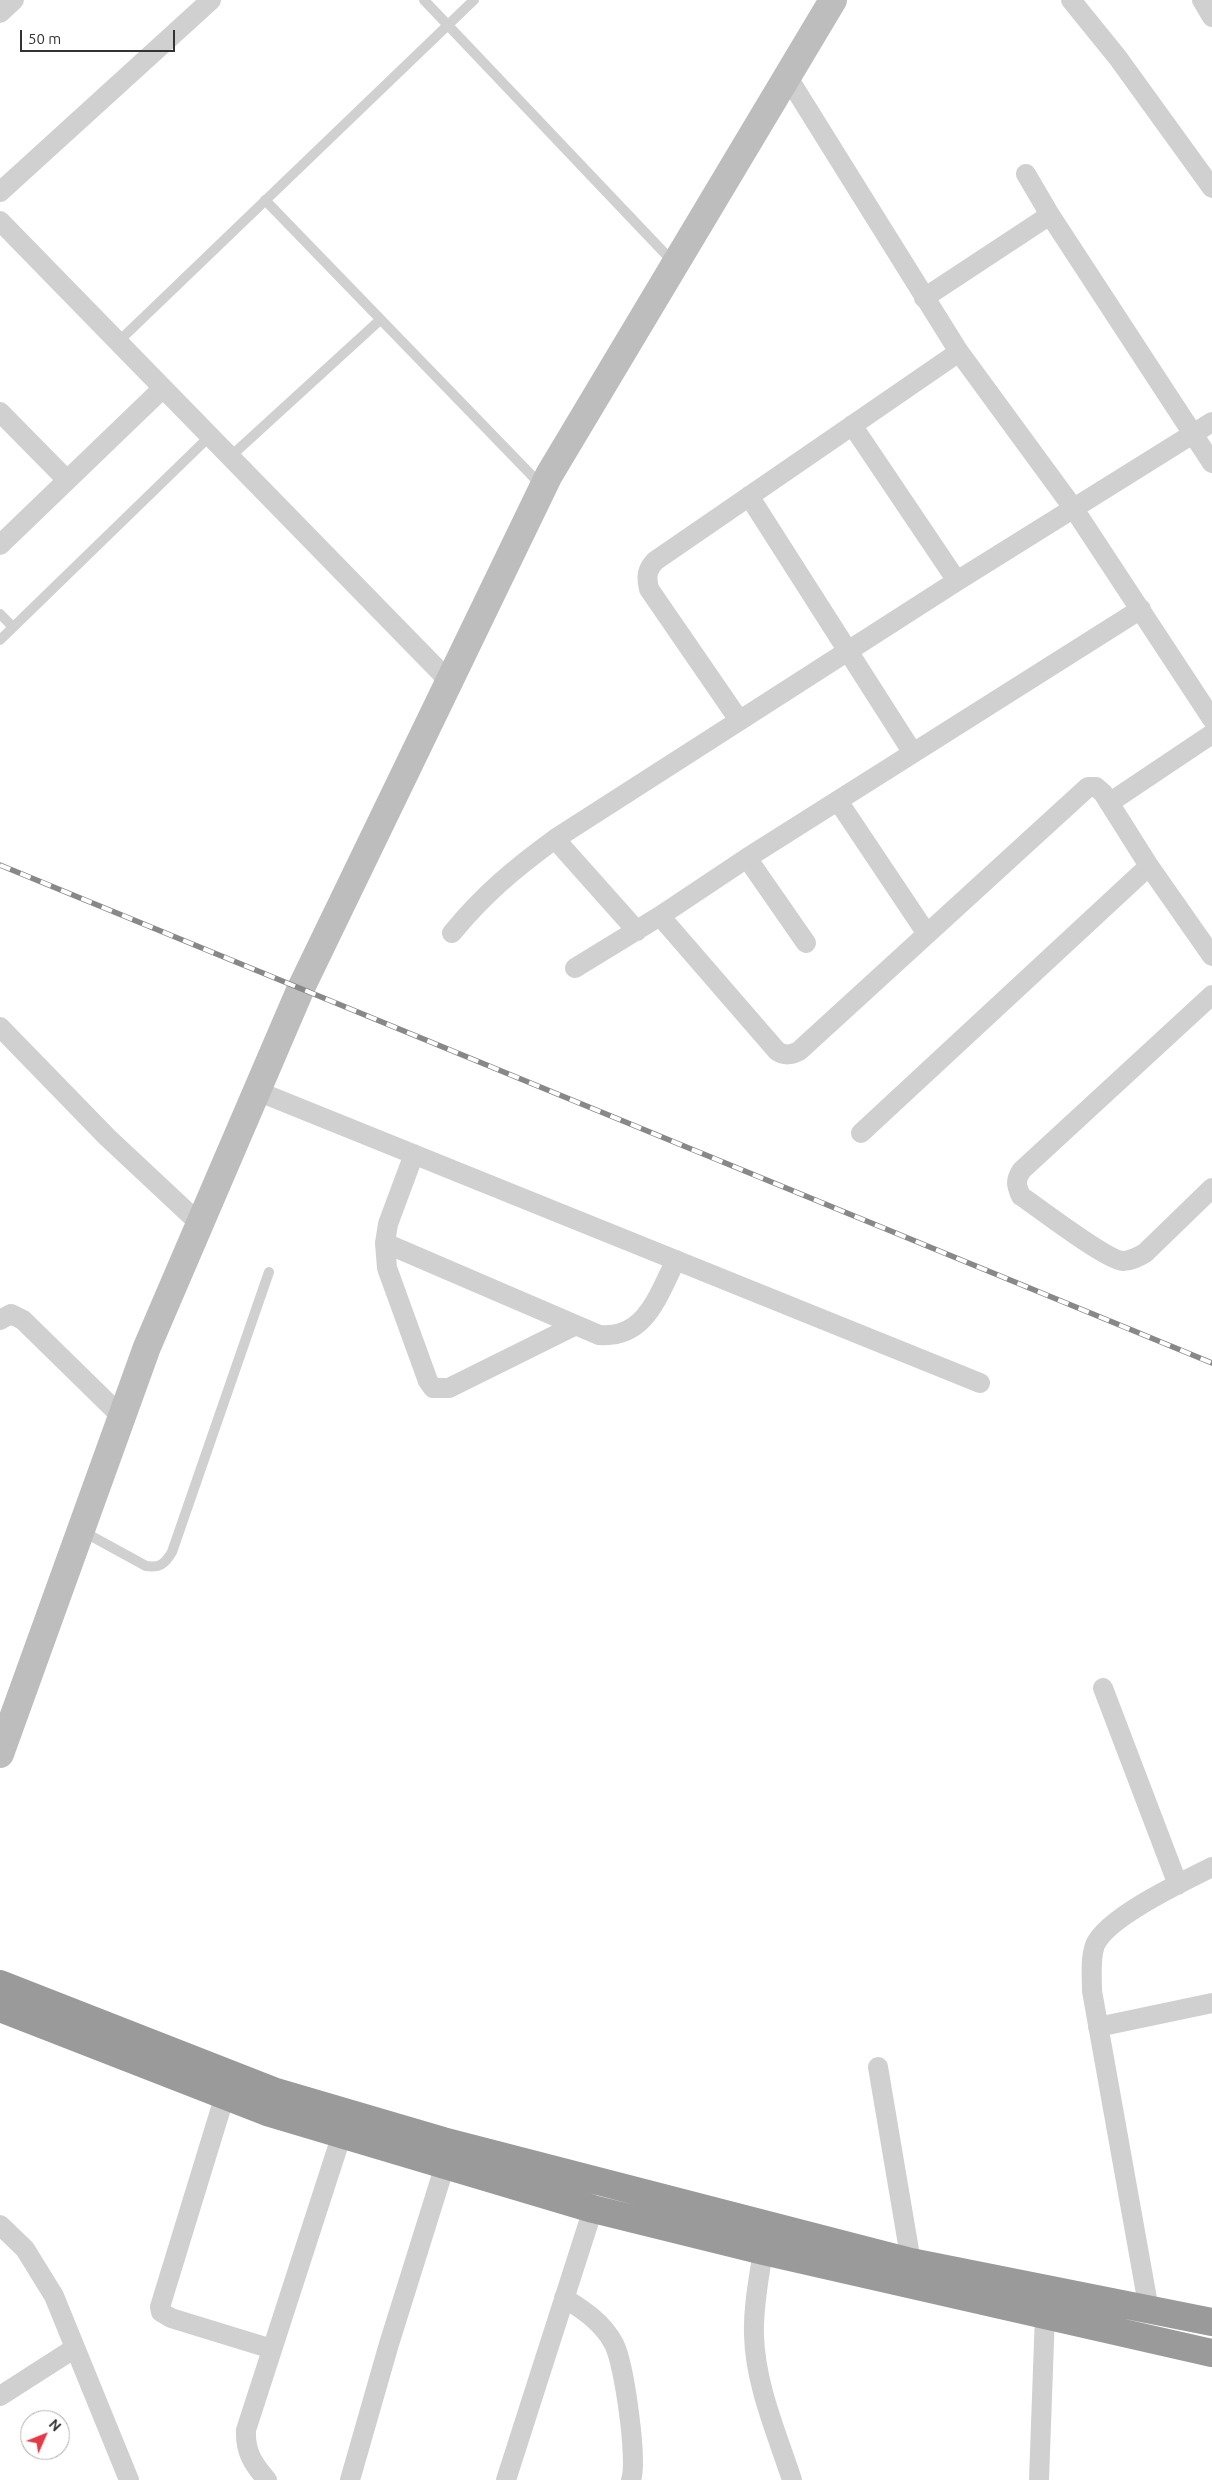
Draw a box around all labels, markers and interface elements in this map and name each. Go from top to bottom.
scale bar [22,20,178,52]
text: 50 m [28,30,61,47]
north arrow [20,2410,70,2460]
text: N [46,2416,64,2435]

